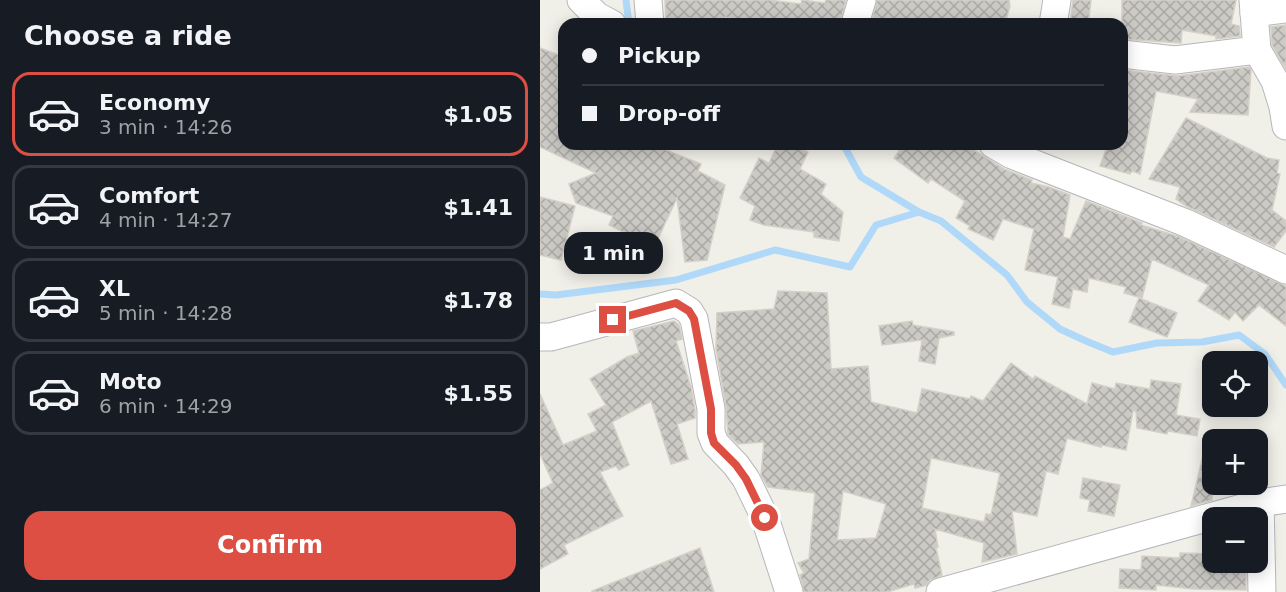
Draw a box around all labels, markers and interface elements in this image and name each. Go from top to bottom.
text: Choose a ride [24,20,232,51]
text: Pickup [618,43,701,68]
icon: car [27,87,81,141]
text: Economy [99,90,210,115]
text: Drop-off [618,101,720,126]
text: $1.05 [443,102,513,127]
text: 3 min · 14:26 [99,115,233,139]
icon: car [27,180,81,234]
text: Comfort [99,183,199,208]
text: $1.41 [443,195,513,220]
text: 4 min · 14:27 [99,208,233,232]
callout: 1 min [563,233,662,275]
text: 1 min [582,241,645,265]
icon: car [27,273,81,327]
text: XL [99,276,130,301]
text: $1.78 [443,288,513,313]
text: 5 min · 14:28 [99,301,233,325]
route end [599,306,626,333]
map controls [1202,351,1268,573]
button: locate [1202,351,1268,417]
icon: car [27,366,81,420]
text: Moto [99,369,162,394]
text: $1.55 [443,381,513,406]
text: 6 min · 14:29 [99,394,233,418]
button: + [1202,429,1268,495]
route start [751,504,778,531]
button: − [1202,507,1268,573]
button: Confirm [24,511,516,580]

